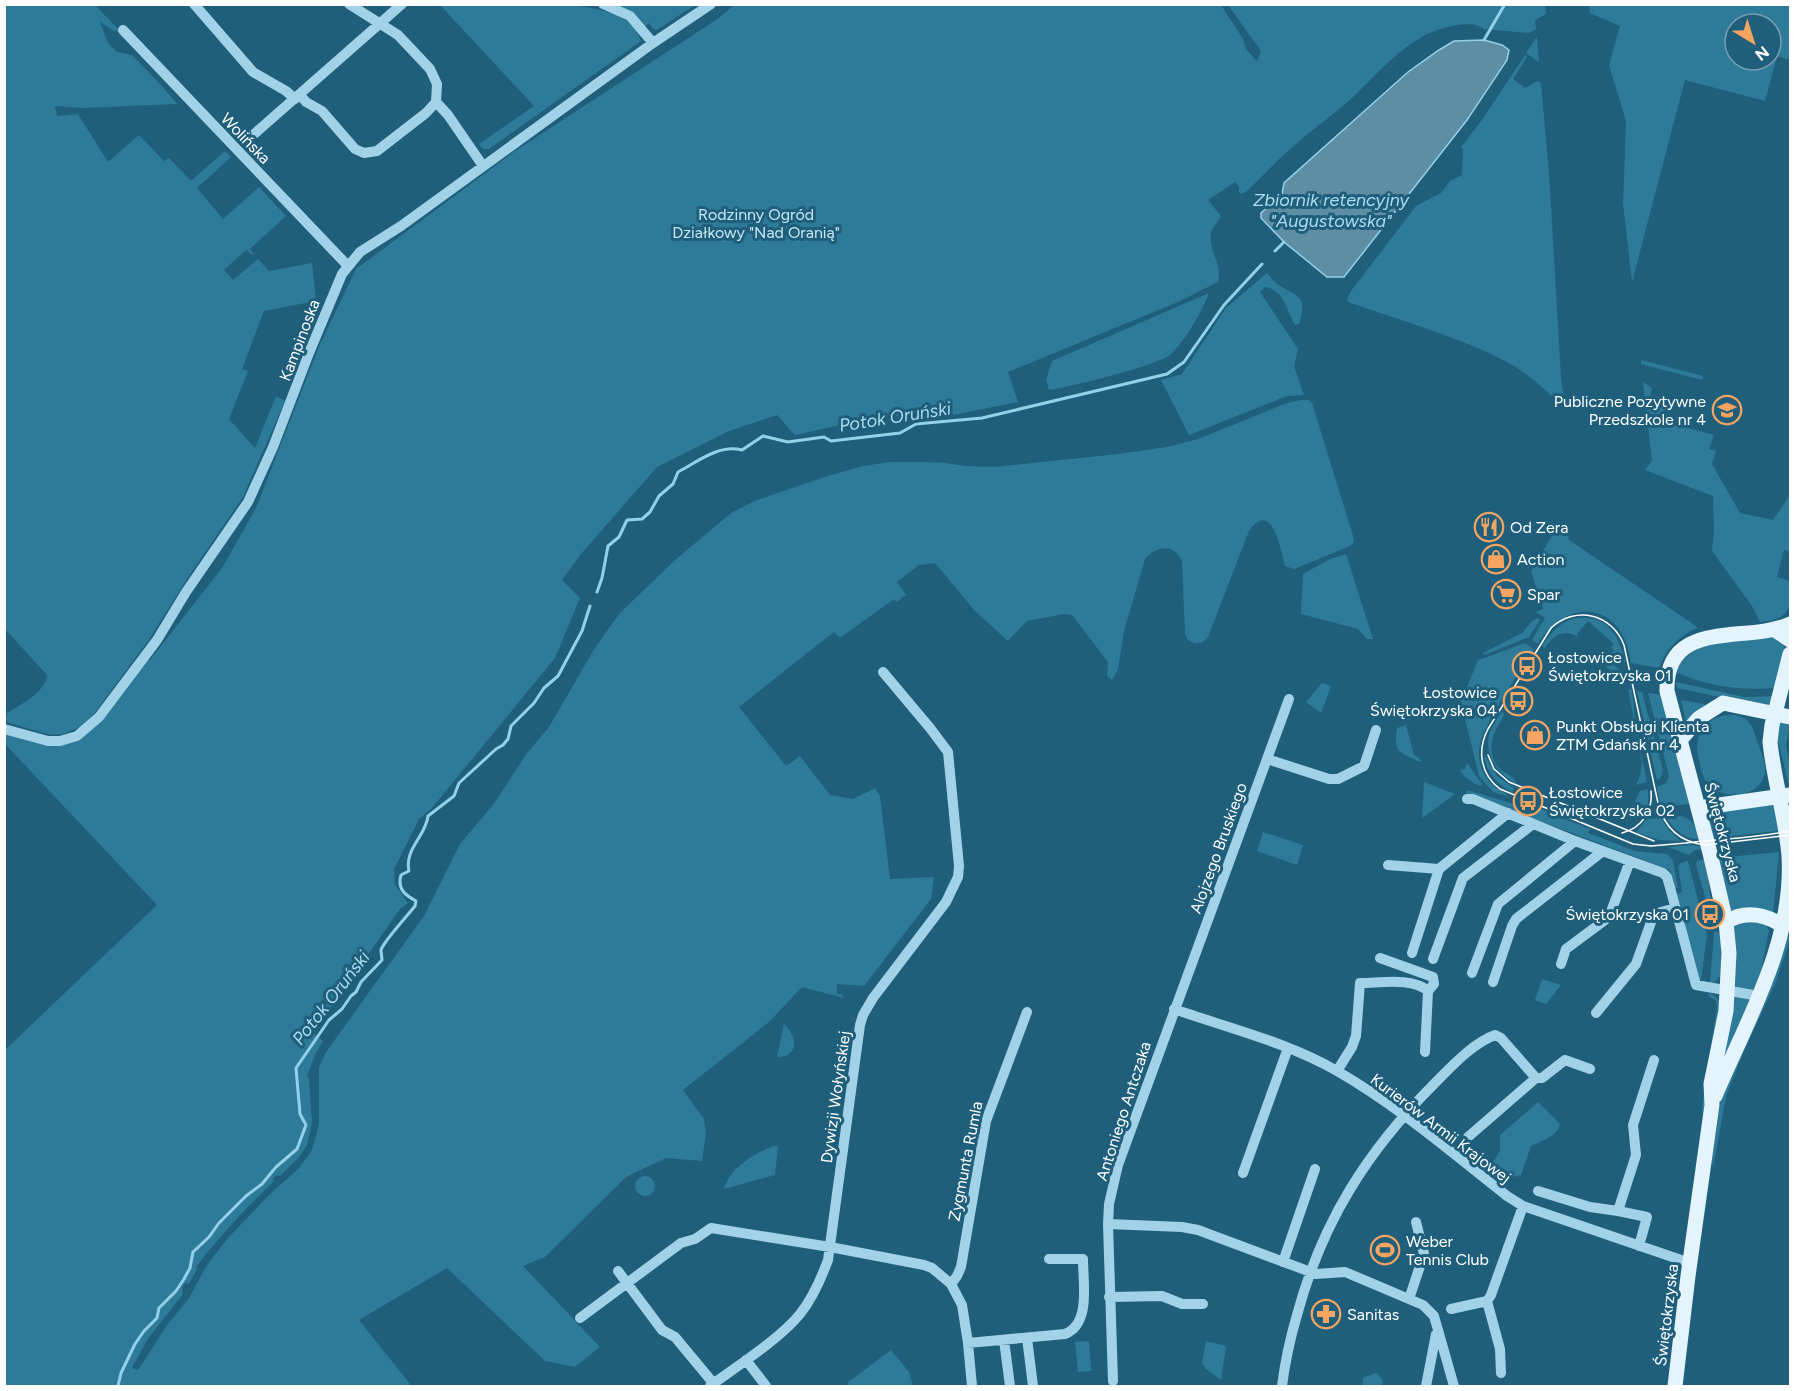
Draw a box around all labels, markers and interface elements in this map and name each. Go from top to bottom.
north arrow [1723,12,1783,72]
text: N [1751,42,1773,65]
street label: Wolińska [217,109,274,168]
water label: Zbiornik retencyjny "Augustowska" [1253,189,1411,232]
park label: Rodzinny Ogród Działkowy "Nad Oranią" [672,205,840,242]
street label: Kampinoska [275,297,324,384]
place label: Publiczne Pozytywne Przedszkole nr 4 [1554,392,1706,429]
school or university icon: Publiczne Pozytywne Przedszkole nr 4 [1711,394,1743,426]
water label: Potok Oruński [838,397,953,437]
restaurant icon: Od Zera [1473,511,1505,543]
place label: Od Zera [1510,518,1568,537]
shop icon: Action [1480,543,1512,575]
place label: Action [1517,550,1564,569]
supermarket icon: Spar [1490,578,1522,610]
place label: Spar [1527,585,1560,604]
place label: Łostowice Świętokrzyska 01 [1548,648,1672,685]
bus stop icon: Łostowice Świętokrzyska 01 [1511,650,1543,682]
place label: Łostowice Świętokrzyska 04 [1370,683,1497,720]
bus stop icon: Łostowice Świętokrzyska 04 [1502,685,1534,717]
place label: Punkt Obsługi Klienta ZTM Gdańsk nr 4 [1556,717,1709,754]
shop icon: Punkt Obsługi Klienta ZTM Gdańsk nr 4 [1519,719,1551,751]
street label: Alojzego Bruskiego [1186,780,1251,916]
street label: Świętokrzyska [1700,780,1745,884]
place label: Łostowice Świętokrzyska 02 [1549,783,1675,820]
bus stop icon: Łostowice Świętokrzyska 02 [1512,785,1544,817]
bus stop icon: Świętokrzyska 01 [1694,898,1726,930]
place label: Świętokrzyska 01 [1565,905,1689,924]
water label: Potok Oruński [288,946,375,1049]
street label: Dywizji Wołyńskiej [817,1030,854,1164]
street label: Antoniego Antczaka [1092,1039,1155,1183]
street label: Kurierów Armii Krajowej [1367,1069,1515,1187]
street label: Zygmunta Rumla [945,1100,986,1223]
place label: Weber Tennis Club [1406,1232,1489,1269]
sports icon: Weber Tennis Club [1369,1234,1401,1266]
street label: Świętokrzyska [1651,1263,1682,1367]
pharmacy icon: Sanitas [1310,1298,1342,1330]
place label: Sanitas [1347,1305,1399,1324]

